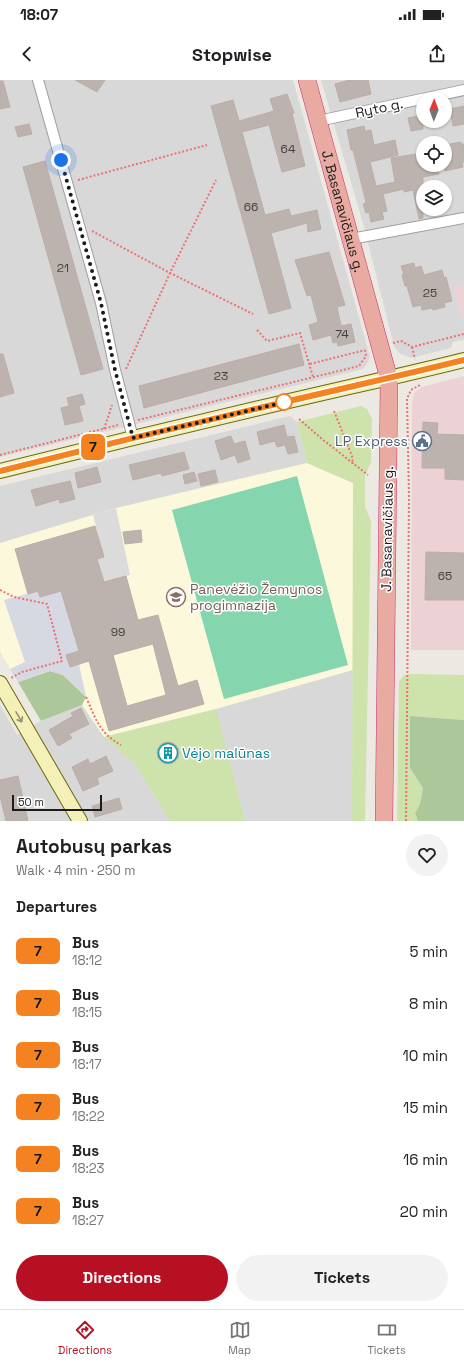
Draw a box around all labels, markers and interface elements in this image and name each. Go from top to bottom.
text: 18:07 [20,5,58,24]
icon: back [16,43,38,65]
text: Stopwise [192,43,272,66]
icon: share [426,43,448,65]
north arrow [416,92,452,128]
map controls [416,92,452,216]
street label: Ryto g. [353,94,405,122]
button: locate [416,136,452,172]
house number: 64 [281,141,296,157]
street label: J. Basanavičiaus g. [318,148,368,274]
your location [51,150,71,170]
button: layers [416,180,452,216]
house number: 66 [244,199,258,215]
house number: 21 [57,260,69,276]
house number: 25 [423,285,437,301]
house number: 74 [335,326,349,342]
house number: 23 [214,368,228,384]
unlabelled marker [275,393,293,411]
public building icon: LP Express [411,430,433,452]
place label: LP Express [335,432,408,450]
line badge: 7 [80,434,106,460]
text: 7 [89,438,97,456]
street label: J. Basanavičiaus g. [377,466,397,592]
house number: 65 [438,568,452,584]
place label: Panevėžio Žemynos progimnazija [190,580,322,614]
school or university icon: Panevėžio Žemynos progimnazija [165,586,187,608]
house number: 99 [111,624,125,640]
one-way arrow [16,711,24,723]
building icon: Vėjo malūnas [157,742,179,764]
place label: Vėjo malūnas [182,744,270,762]
scale bar [12,793,102,812]
text: 50 m [18,795,44,809]
text: Autobusų parkas [16,834,172,859]
button: heart [406,834,448,876]
text: Walk · 4 min · 250 m [16,862,135,879]
text: Departures [16,897,97,916]
text: Bus [72,933,99,952]
text: 7 [34,942,42,960]
text: 5 min [409,942,448,961]
text: 18:12 [72,952,102,969]
text: Bus [72,985,99,1004]
text: 7 [34,994,42,1012]
text: 8 min [409,994,448,1013]
text: 18:15 [72,1004,102,1021]
text: Bus [72,1037,99,1056]
text: 7 [34,1046,42,1064]
text: 10 min [402,1046,448,1065]
text: 18:17 [72,1056,102,1073]
text: Bus [72,1089,99,1108]
text: 7 [34,1098,42,1116]
text: 15 min [403,1098,448,1117]
text: 18:22 [72,1108,105,1125]
text: Bus [72,1141,99,1160]
text: 7 [34,1150,42,1168]
text: 16 min [403,1150,448,1169]
text: 18:23 [72,1160,104,1177]
text: Bus [72,1193,99,1212]
text: 7 [34,1202,42,1220]
text: 20 min [400,1202,448,1221]
text: 18:27 [72,1212,104,1229]
button: Directions [16,1255,228,1301]
button: Tickets [236,1255,448,1301]
tab: Directions [58,1319,112,1357]
tab: Map [228,1319,251,1357]
tab: Tickets [367,1319,406,1357]

